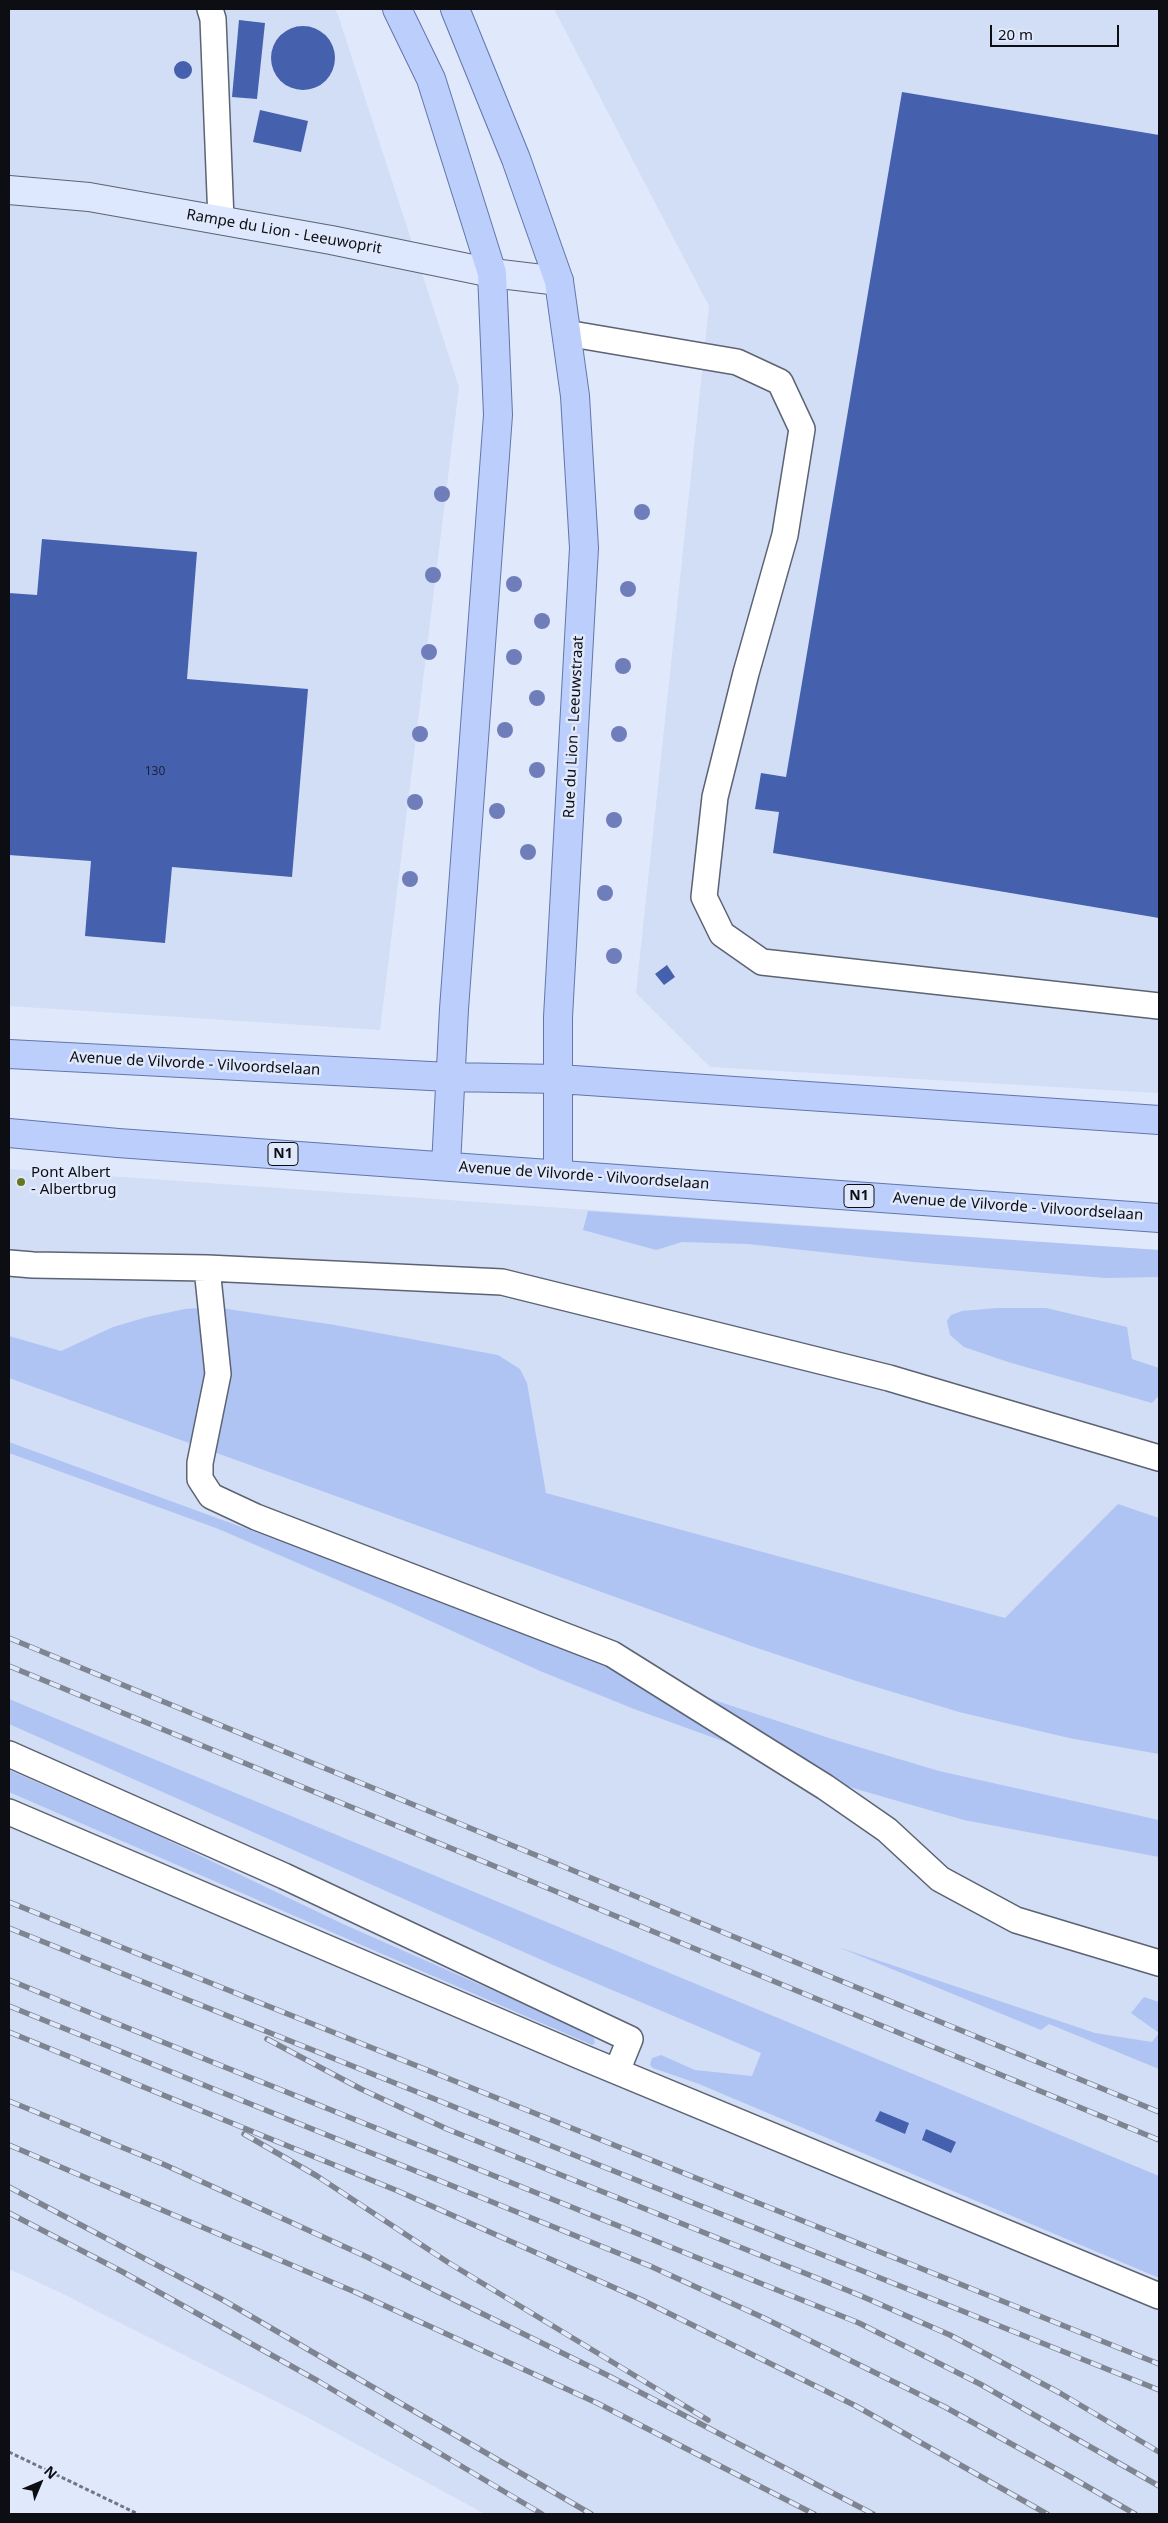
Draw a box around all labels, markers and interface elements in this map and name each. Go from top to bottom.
scale bar [993,15,1122,47]
text: 20 m [998,24,1033,44]
street label: Rampe du Lion - Leeuwoprit [185,206,383,258]
street label: Rue du Lion - Leeuwstraat [560,635,588,819]
house number: 130 [145,765,165,779]
street label: Avenue de Vilvorde - Vilvoordselaan [69,1048,321,1080]
road number: N1 [268,1142,298,1166]
street label: Avenue de Vilvorde - Vilvoordselaan [458,1158,710,1194]
place label: Pont Albert - Albertbrug [31,1164,116,1199]
marker: Pont Albert - Albertbrug [15,1176,27,1188]
road number: N1 [844,1184,874,1208]
street label: Avenue de Vilvorde - Vilvoordselaan [892,1189,1144,1225]
north arrow [15,2458,65,2508]
text: N [40,2461,62,2483]

